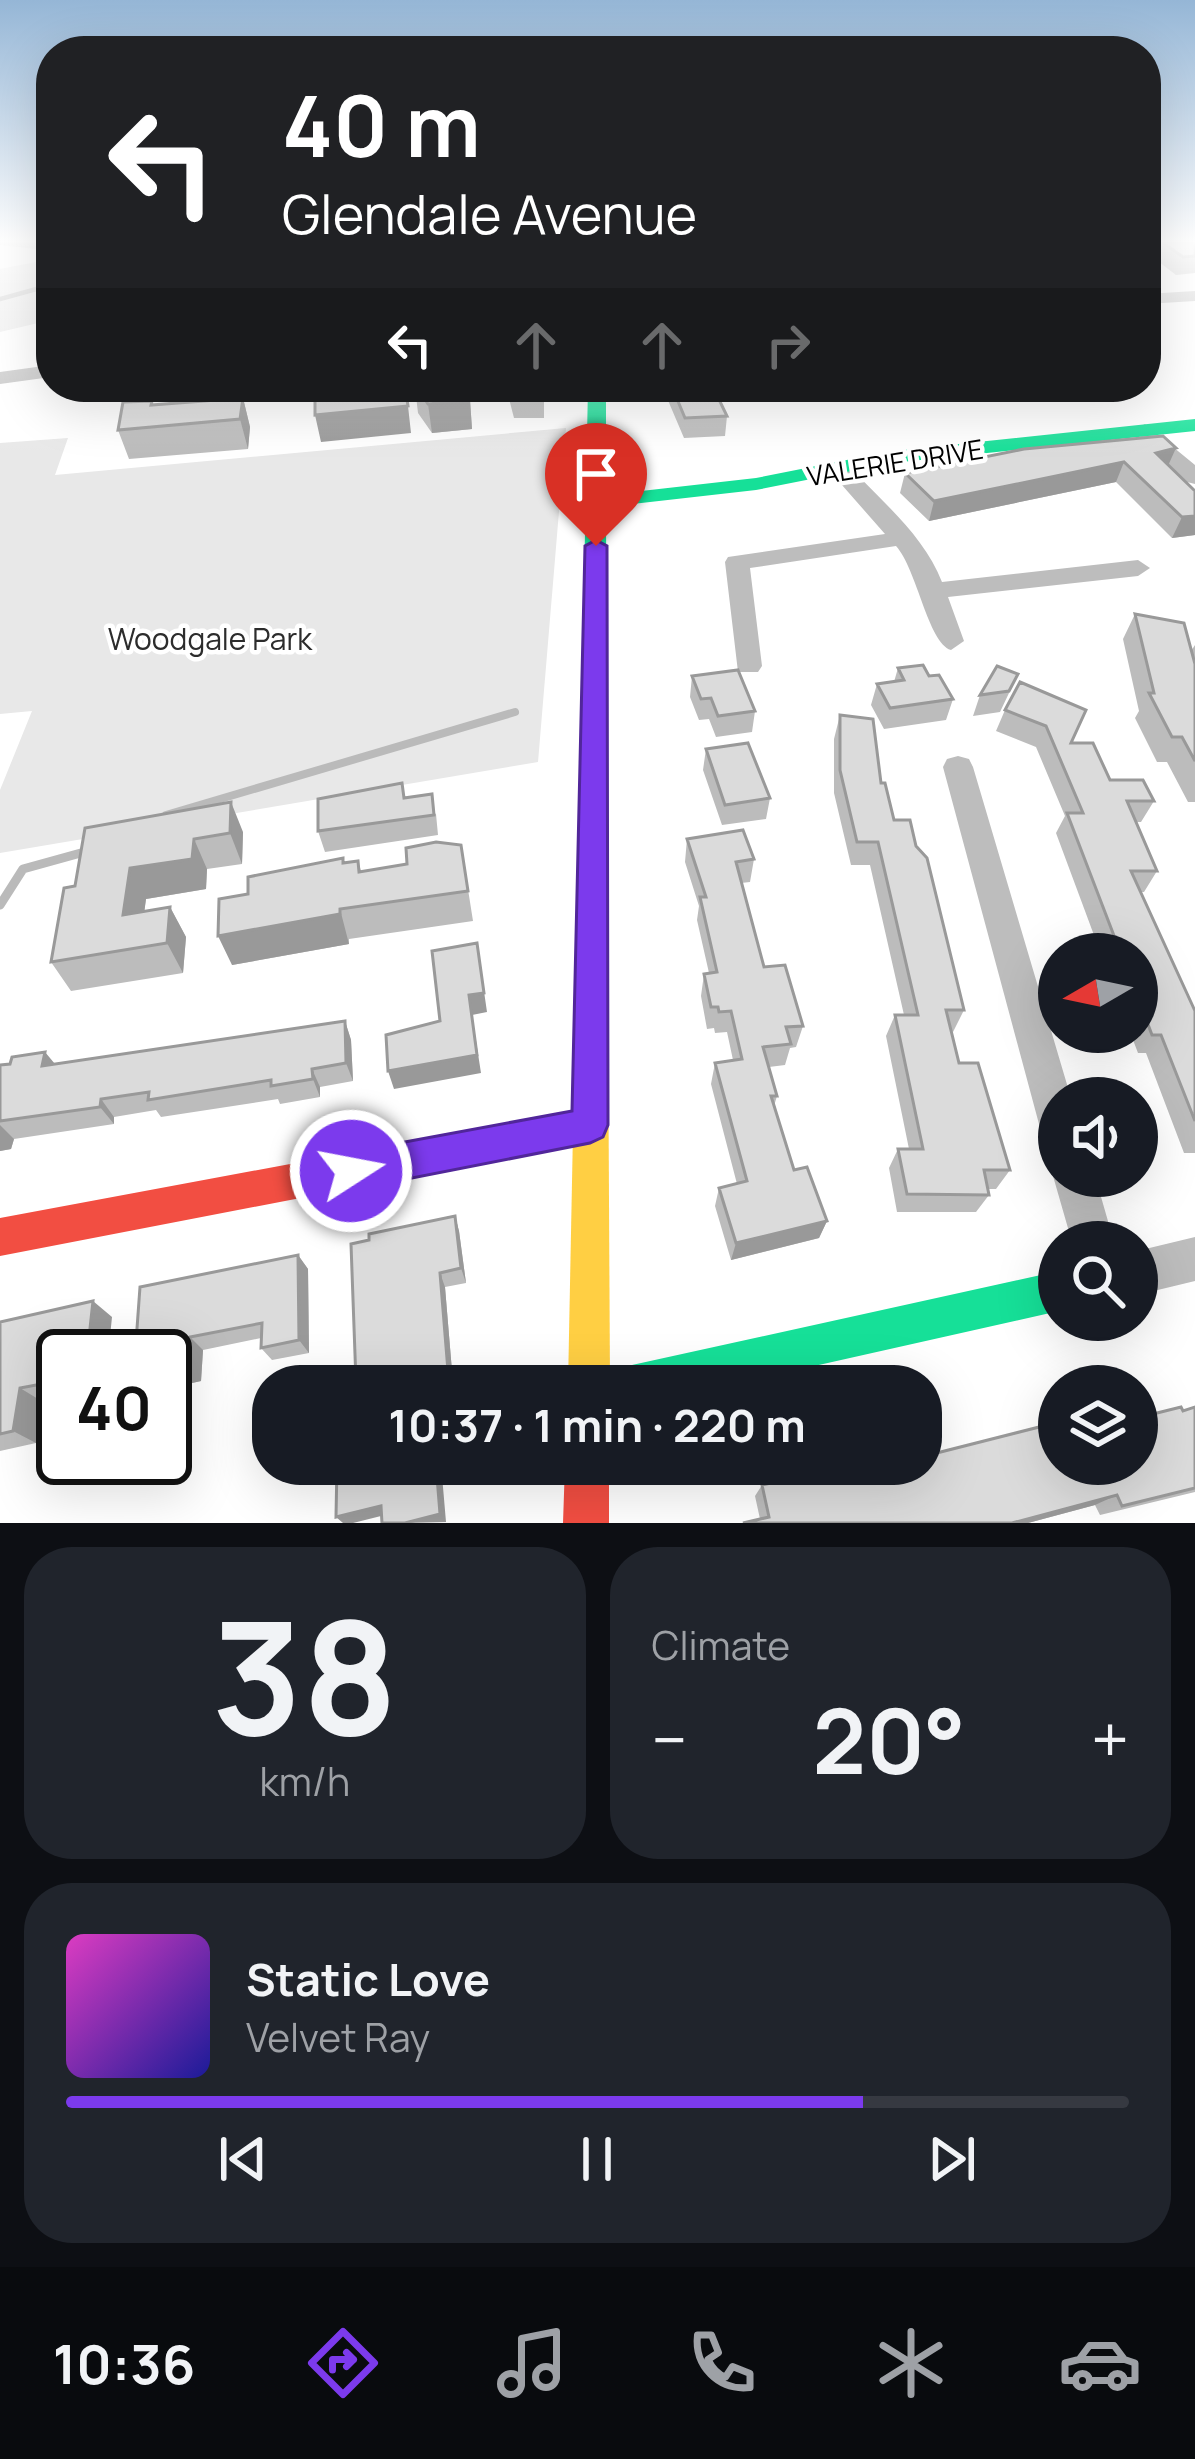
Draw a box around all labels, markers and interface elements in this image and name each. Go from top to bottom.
text: 40 m [282,67,481,182]
icon: left [84,84,240,240]
text: Glendale Avenue [282,176,697,250]
icon: left [377,312,443,378]
icon: ahead [503,312,569,378]
icon: ahead [629,312,695,378]
icon: right [755,312,821,378]
pin [545,423,647,546]
street label: VALERIE DRIVE [804,430,986,494]
icon: arrive [563,441,629,507]
park label: Woodgale Park [108,618,313,659]
north arrow [1038,933,1158,1053]
map controls [1038,933,1158,1485]
button: sound [1038,1077,1158,1197]
position arrow [288,1108,414,1234]
button: search [1038,1221,1158,1341]
speed limit sign: 40 [36,1329,192,1485]
button: layers [1038,1365,1158,1485]
text: 10:37 · 1 min · 220 m [388,1394,806,1456]
text: 38 [212,1569,398,1782]
text: Climate [652,1618,790,1672]
text: 20° [812,1678,966,1801]
text: − [652,1694,687,1784]
text: + [1091,1694,1129,1784]
text: km/h [259,1754,350,1808]
text: Static Love [246,1948,490,2010]
text: Velvet Ray [246,2010,430,2064]
icon: previous [210,2126,276,2192]
icon: pause [564,2126,630,2192]
icon: next [919,2126,985,2192]
icon: directions [301,2321,385,2405]
icon: music [490,2321,574,2405]
icon: phone [680,2321,764,2405]
icon: climate [869,2321,953,2405]
icon: car [1058,2321,1142,2405]
text: 10:36 [53,2326,195,2400]

